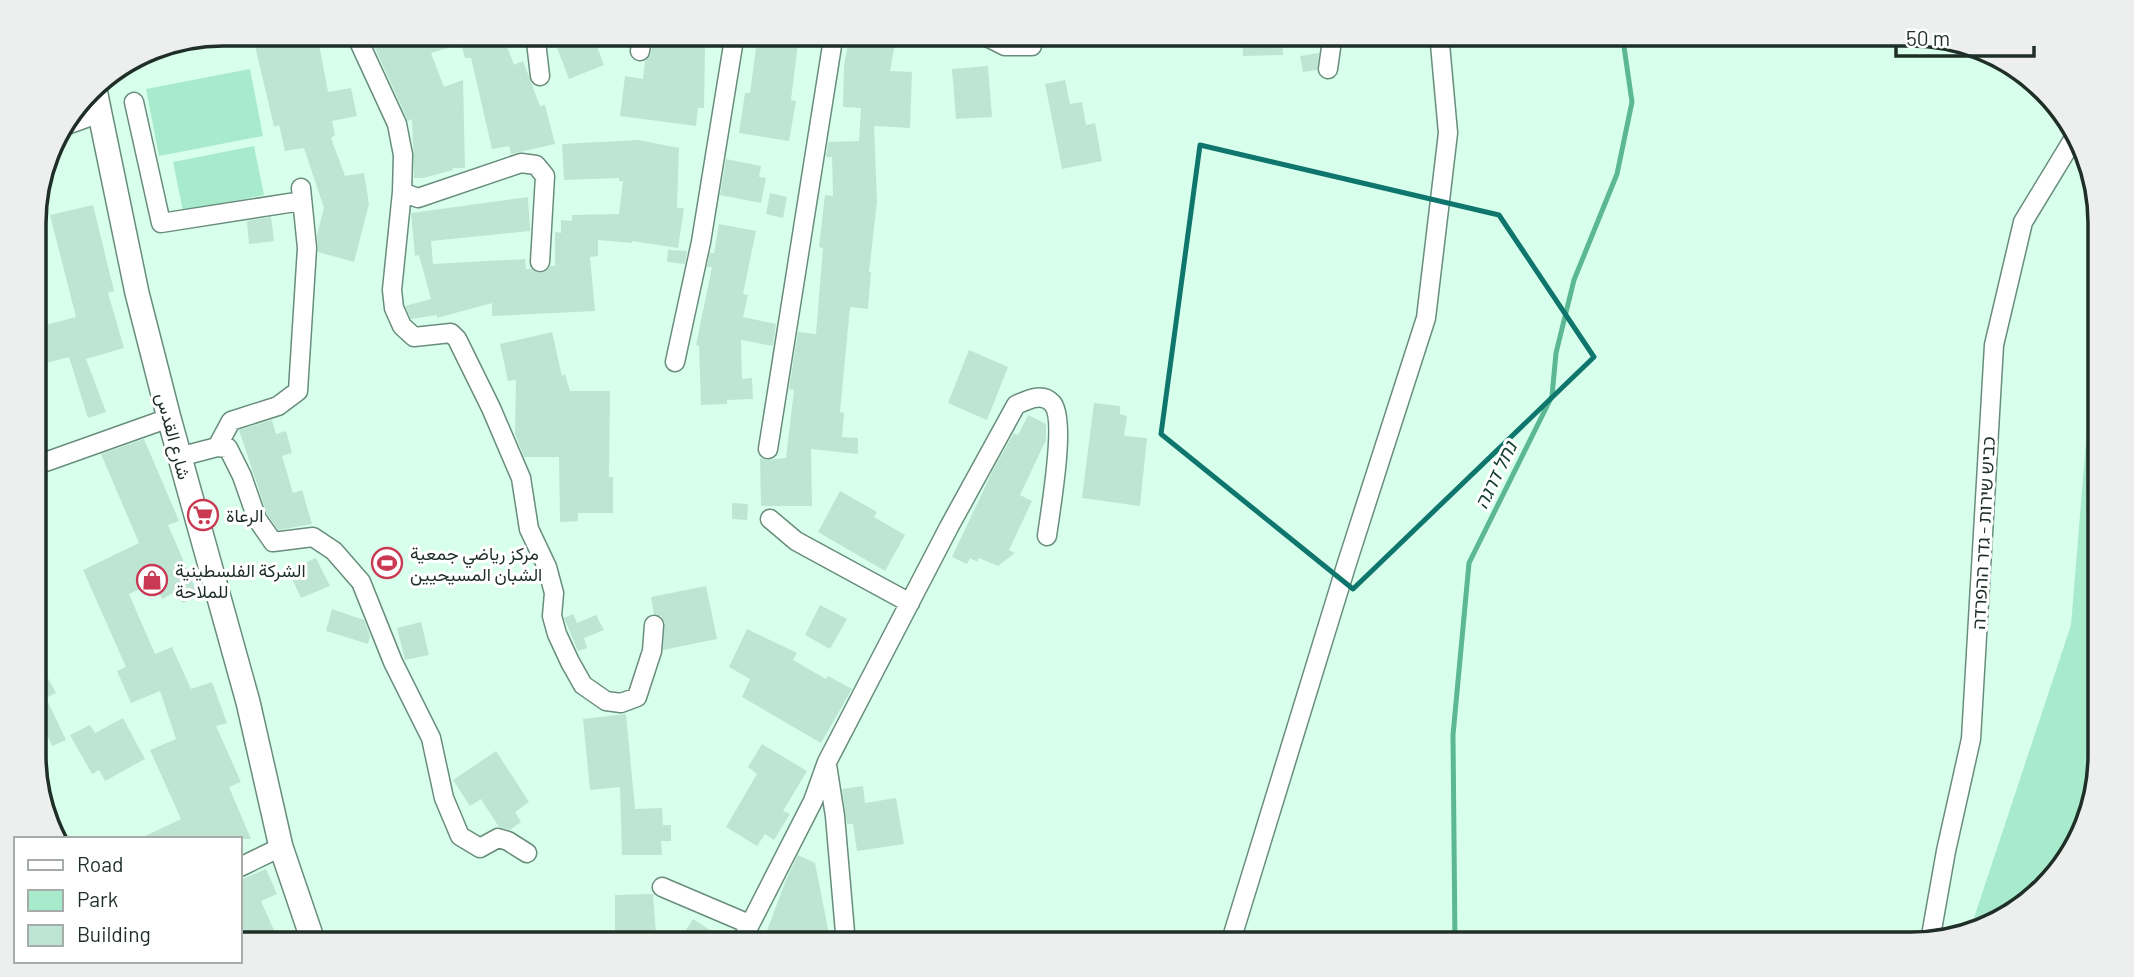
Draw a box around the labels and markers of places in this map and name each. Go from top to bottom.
supermarket icon: الرعاة [186,498,220,532]
place label: الرعاة [226,504,263,527]
place label: مركز رياضي جمعية الشبان المسيحيين [410,542,542,586]
sports icon: مركز رياضي جمعية الشبان المسيحيين [370,546,404,580]
place label: الشركة الفلسطينية للملاحة [175,559,306,602]
shop icon: الشركة الفلسطينية للملاحة [135,563,169,597]

